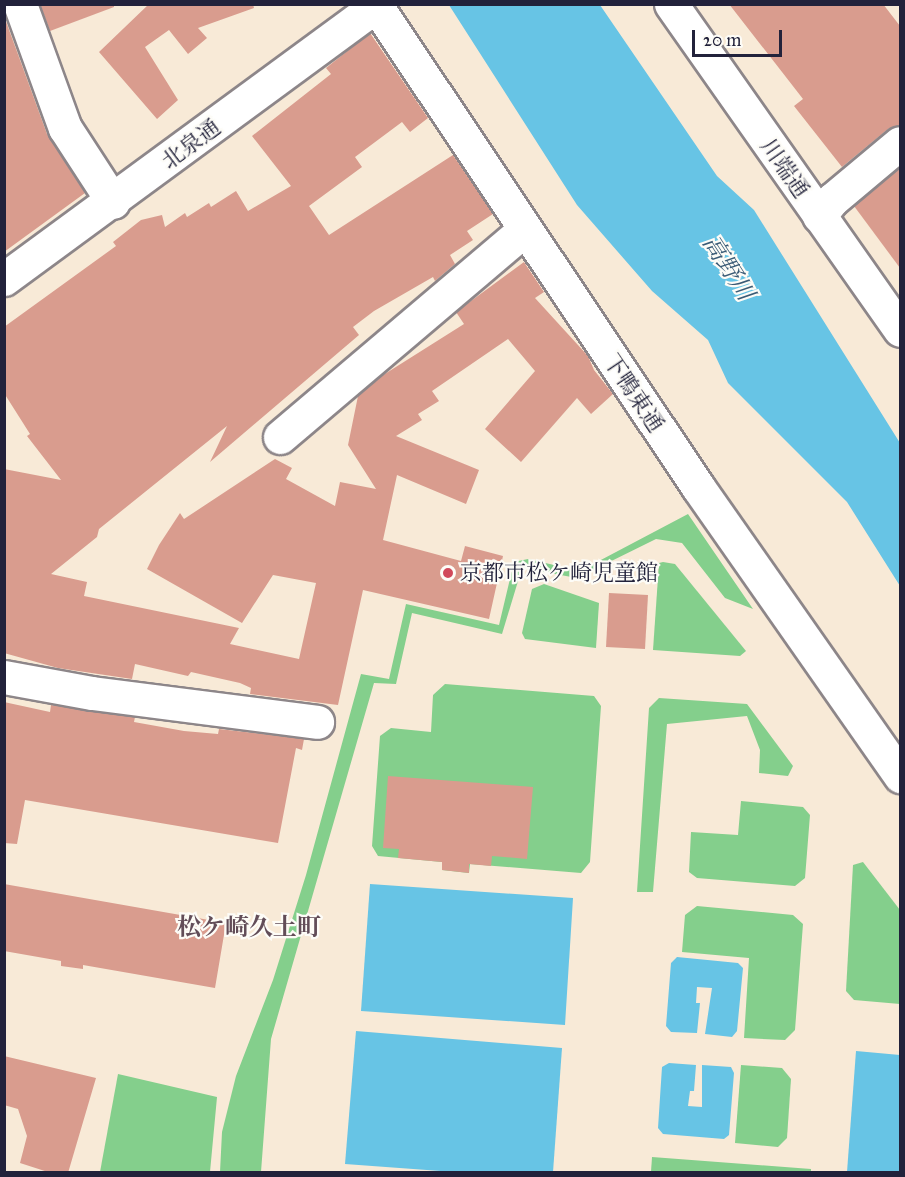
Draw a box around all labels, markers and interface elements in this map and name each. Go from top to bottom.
scale bar [695,18,785,56]
text: 20 m [703,29,741,51]
street label: 北泉通 [157,114,225,174]
street label: 川端通 [755,133,815,203]
water label: 高野川 [696,230,760,306]
street label: 下鴨東通 [598,349,670,437]
place label: 京都市松ケ崎児童館 [460,560,658,586]
marker: 京都市松ケ崎児童館 [441,566,455,580]
district label: 松ケ崎久土町 [177,914,321,942]

